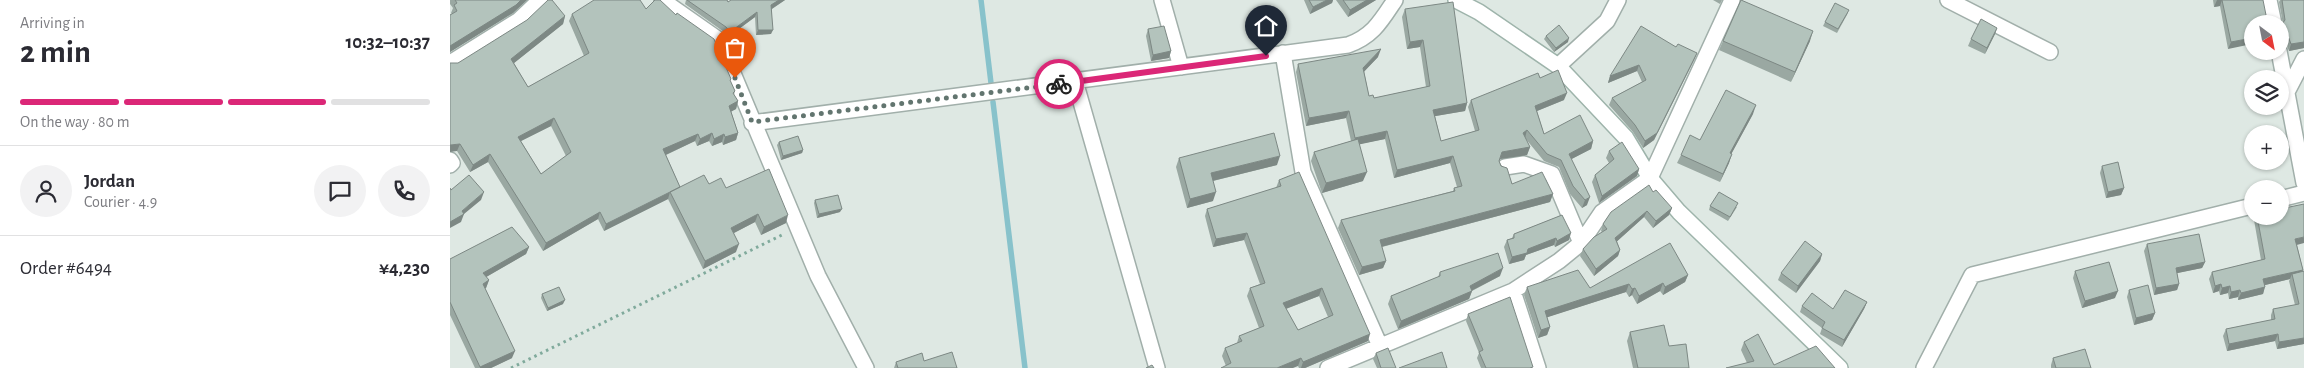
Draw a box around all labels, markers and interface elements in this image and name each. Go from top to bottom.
pin [1245,5,1287,56]
icon: home [1252,12,1280,40]
text: Arriving in [20,15,85,31]
north arrow [2244,15,2289,60]
map controls [2244,15,2289,225]
pin [714,27,756,78]
text: 10:32–10:37 [346,33,430,52]
icon: bag [721,34,749,62]
text: 2 min [20,36,91,68]
courier [1034,59,1084,109]
icon: bike [1045,70,1073,98]
button: layers [2244,70,2289,115]
text: On the way · 80 m [20,114,129,130]
button: + [2244,125,2289,170]
button: person [20,165,72,217]
button: chat [314,165,366,217]
button: phone [378,165,430,217]
text: Jordan [84,172,135,191]
button: − [2244,180,2289,225]
text: Courier · 4.9 [84,194,157,210]
text: Order #6494 [20,259,112,278]
text: ¥4,230 [379,259,430,278]

